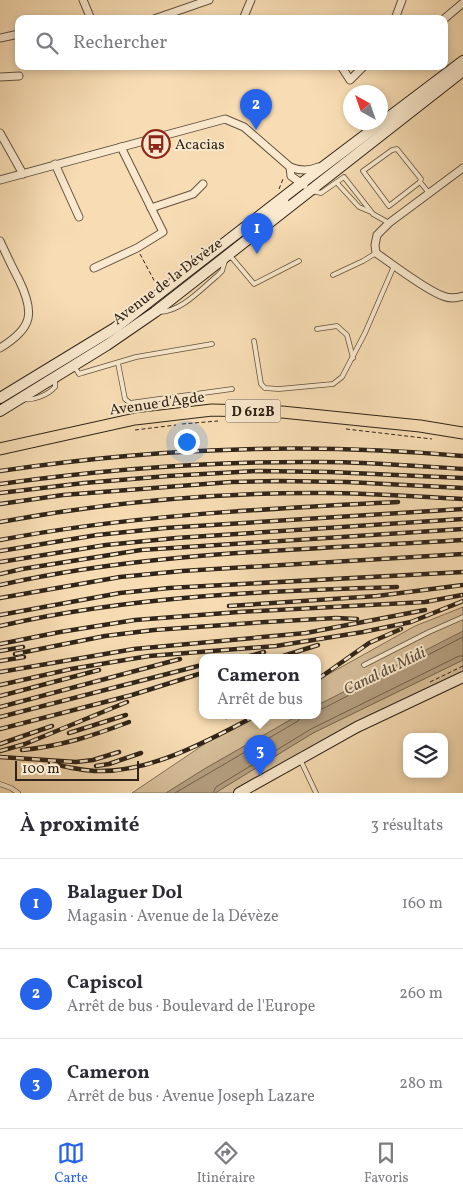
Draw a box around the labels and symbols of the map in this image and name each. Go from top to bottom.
north arrow [343,85,388,130]
pin: 2 [240,89,272,130]
bus stop icon: Acacias [141,129,171,159]
place label: Acacias [175,135,225,156]
pin: 1 [241,213,273,254]
street label: Avenue de la Dévèze [108,234,227,331]
street label: Avenue d'Agde [108,387,206,422]
road number: D 612B [226,400,280,422]
your location [174,429,200,455]
water label: Canal du Midi [340,642,431,701]
pin: 3 [244,735,276,776]
scale bar [15,758,139,781]

